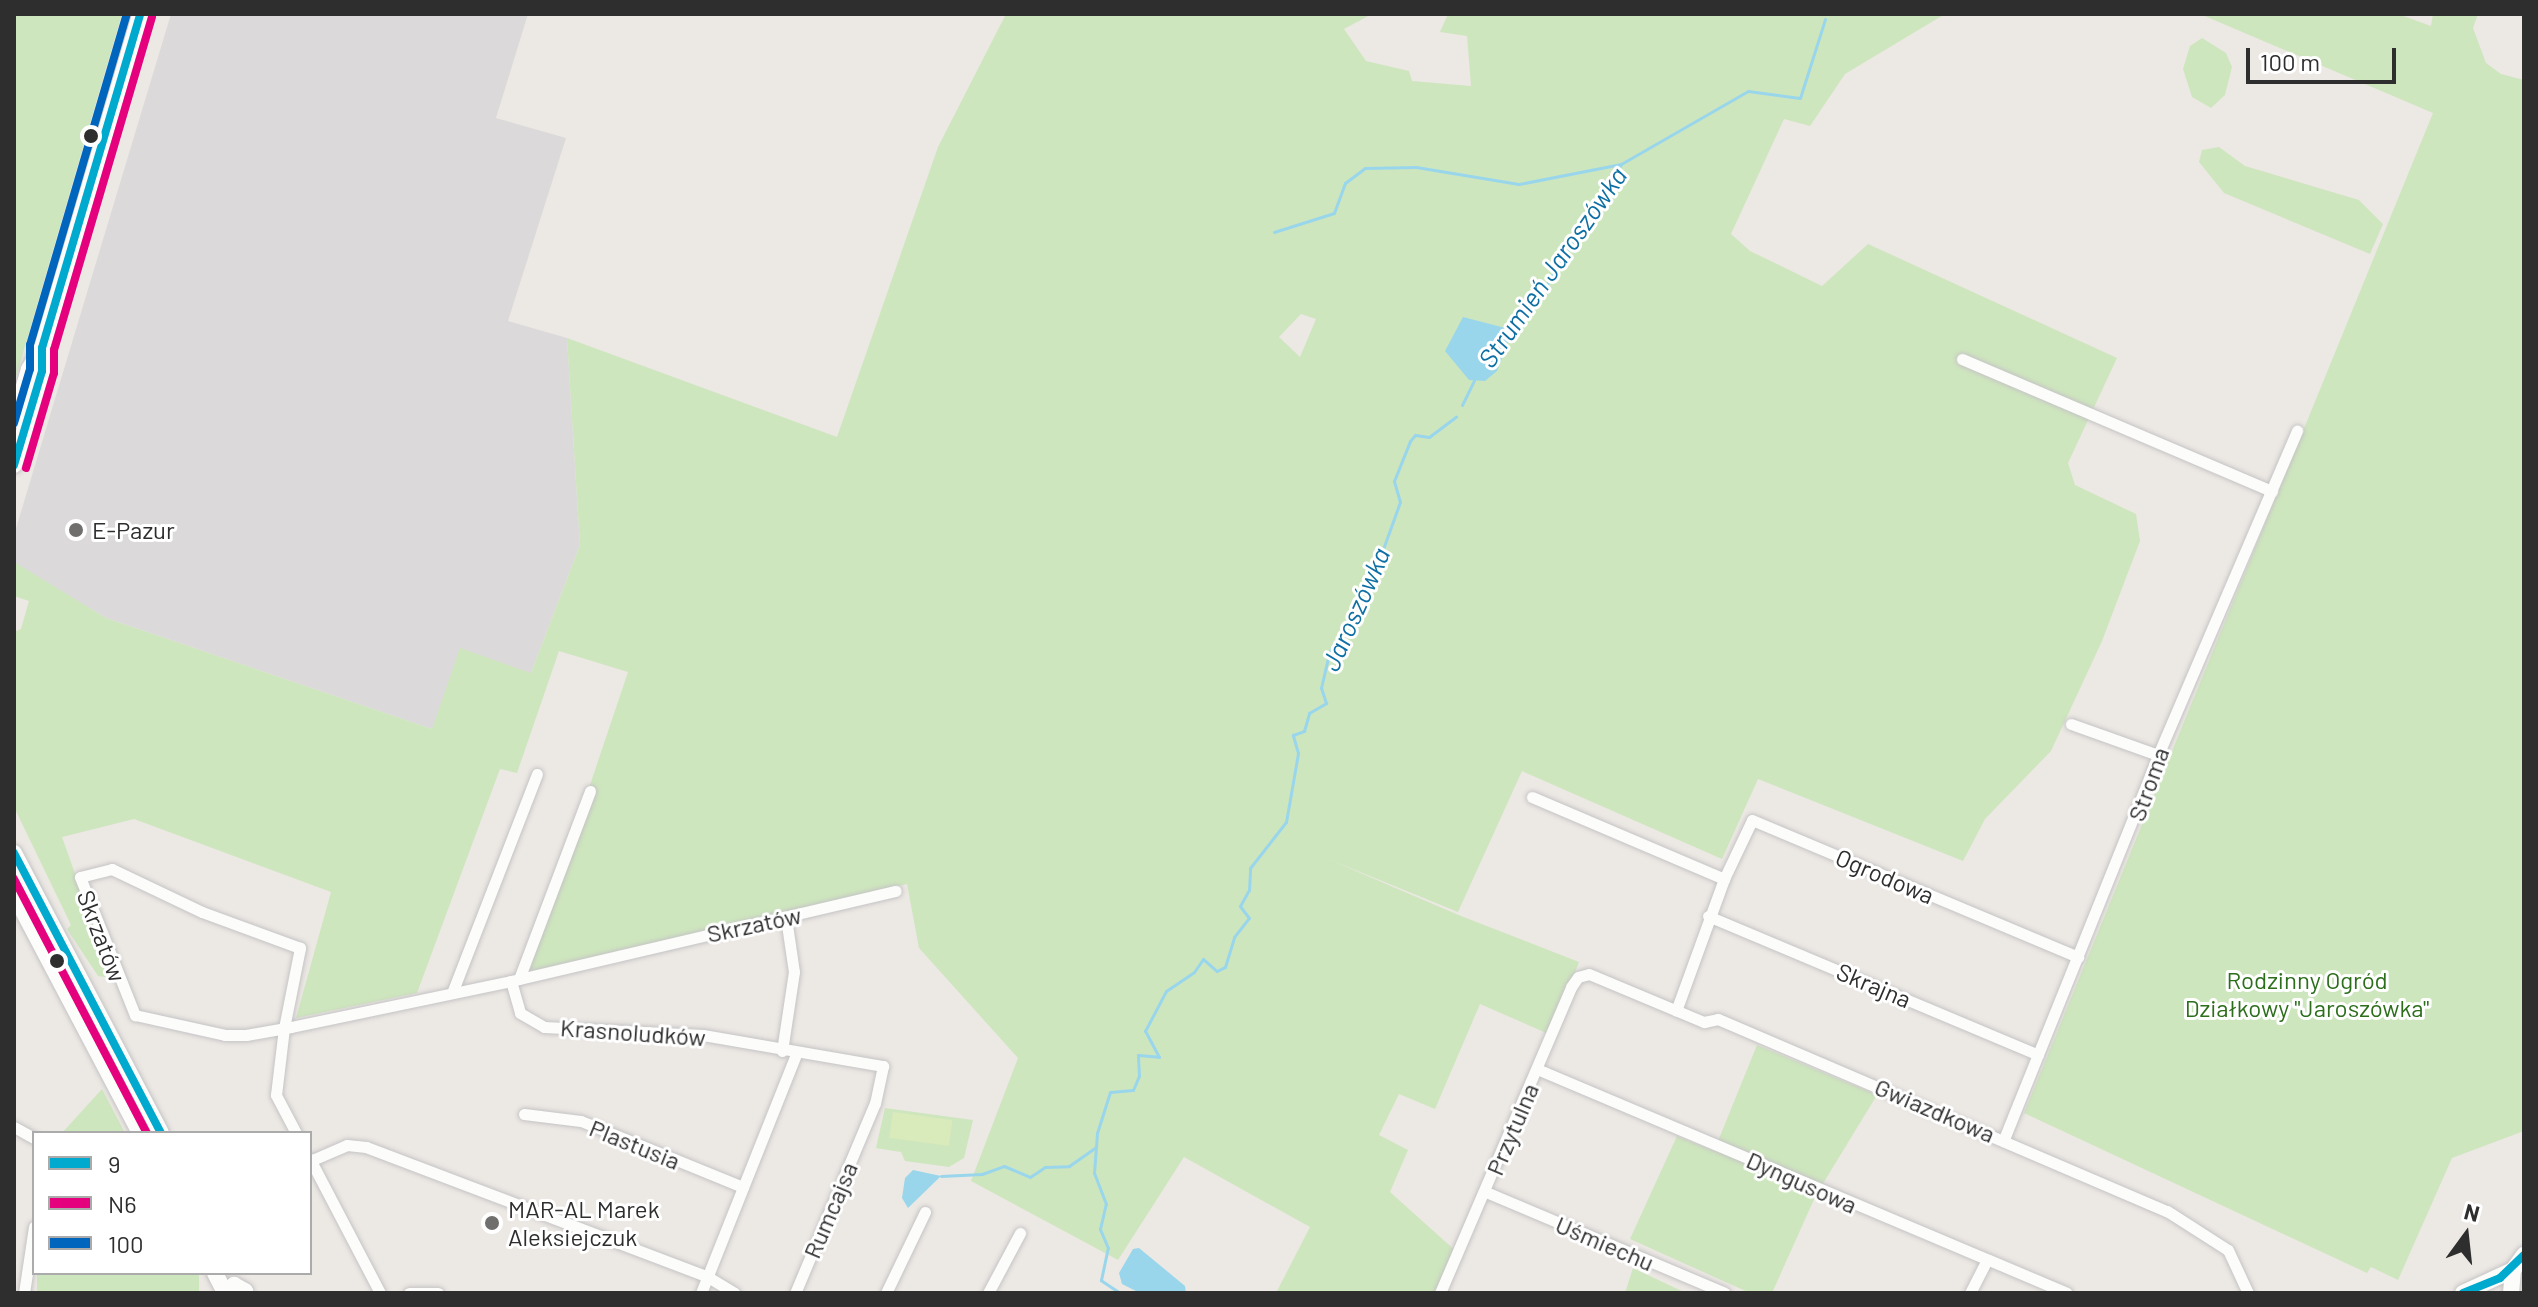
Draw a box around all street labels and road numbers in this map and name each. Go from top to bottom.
street label: Stroma [2121,743,2175,825]
street label: Ogrodowa [1831,842,1939,910]
street label: Skrzatów [71,886,133,986]
street label: Skrzatów [704,900,804,948]
street label: Skrajna [1832,956,1916,1014]
street label: Krasnoludków [559,1013,707,1051]
street label: Gwiazdkowa [1871,1072,1999,1148]
street label: Przytulna [1480,1079,1544,1179]
street label: Plastusia [586,1113,684,1175]
street label: Dyngusowa [1742,1145,1862,1219]
street label: Rumcajsa [797,1158,863,1262]
street label: Uśmiechu [1551,1209,1659,1277]

